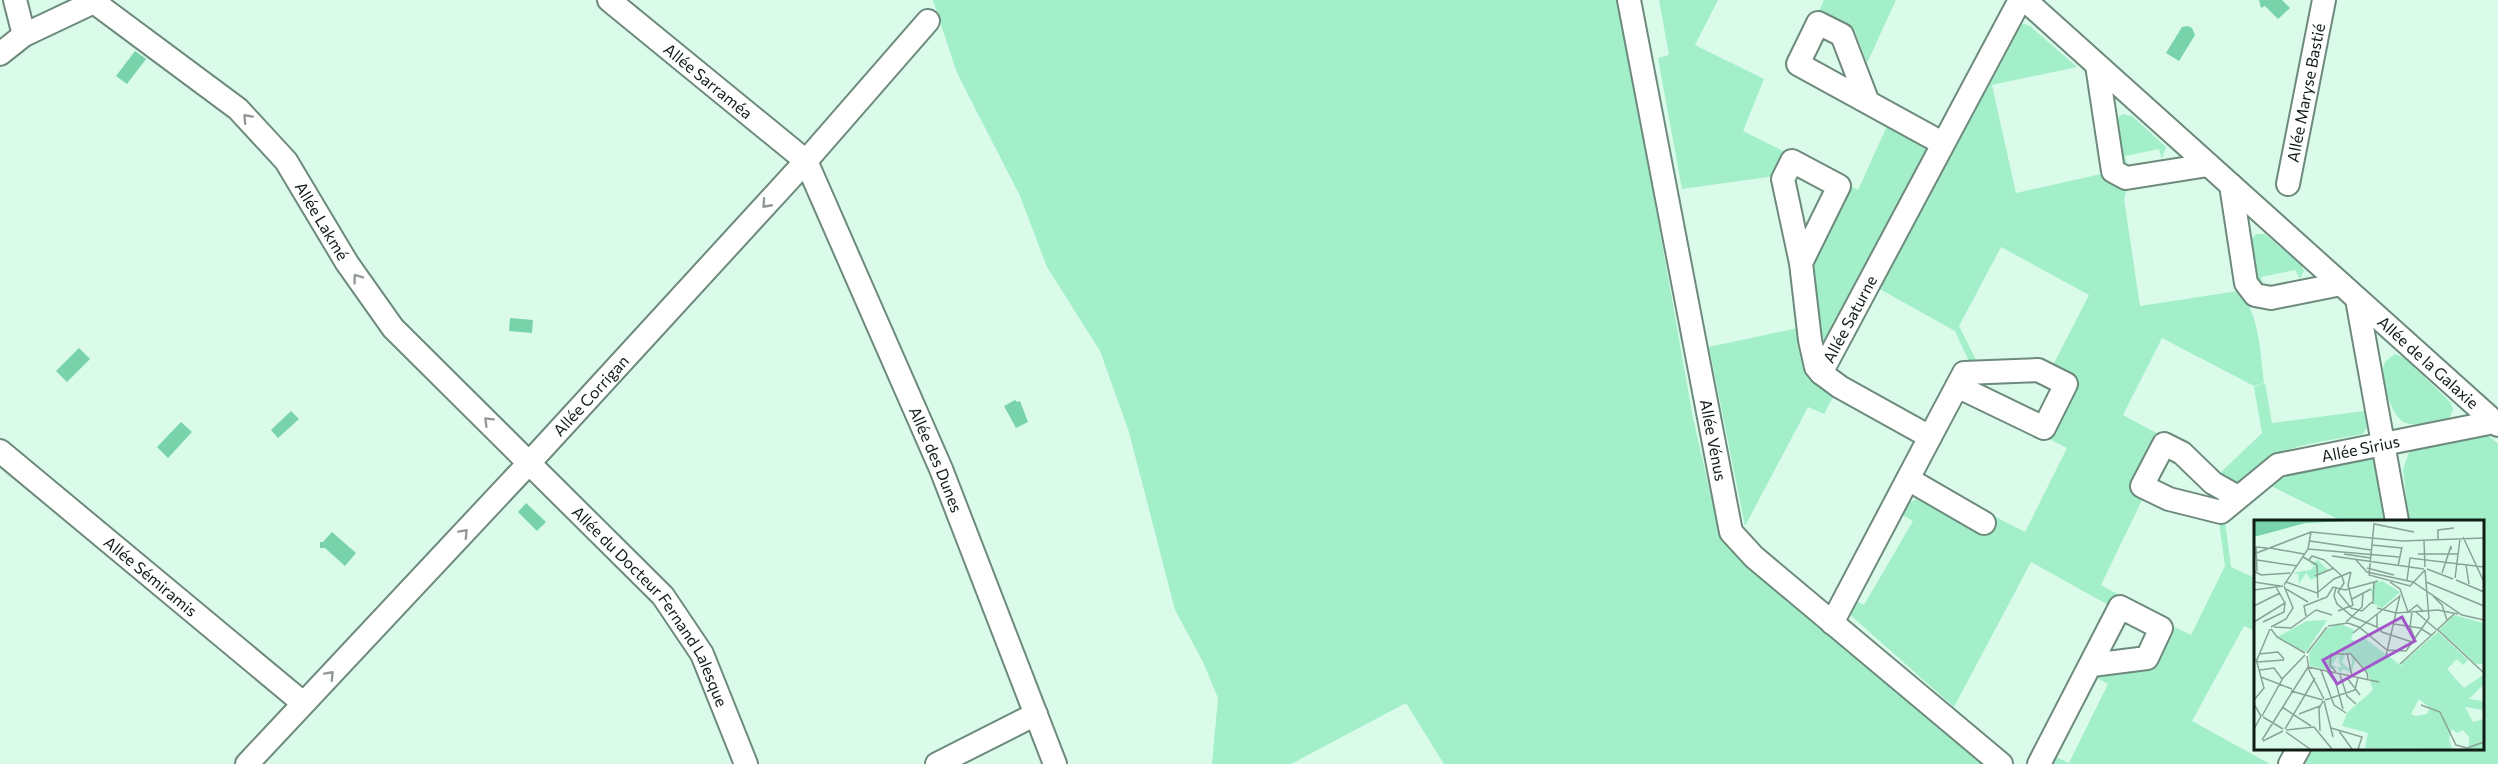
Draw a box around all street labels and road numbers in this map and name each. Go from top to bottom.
street label: Allée Maryse Bastié [2282,21,2328,164]
street label: Allée Sarraméa [660,39,757,122]
street label: Allée Lakmé [292,178,353,263]
street label: Allée Saturne [1818,272,1880,366]
street label: Allée de la Galaxie [2374,312,2483,412]
street label: Allée Corrigan [549,351,632,440]
street label: Allée Vénus [1697,397,1731,482]
street label: Allée des Dunes [906,403,967,515]
street label: Allée Sirius [2320,431,2401,465]
street label: Allée du Docteur Fernand Lalesque [569,502,732,709]
street label: Allée Sémiramis [101,532,201,620]

